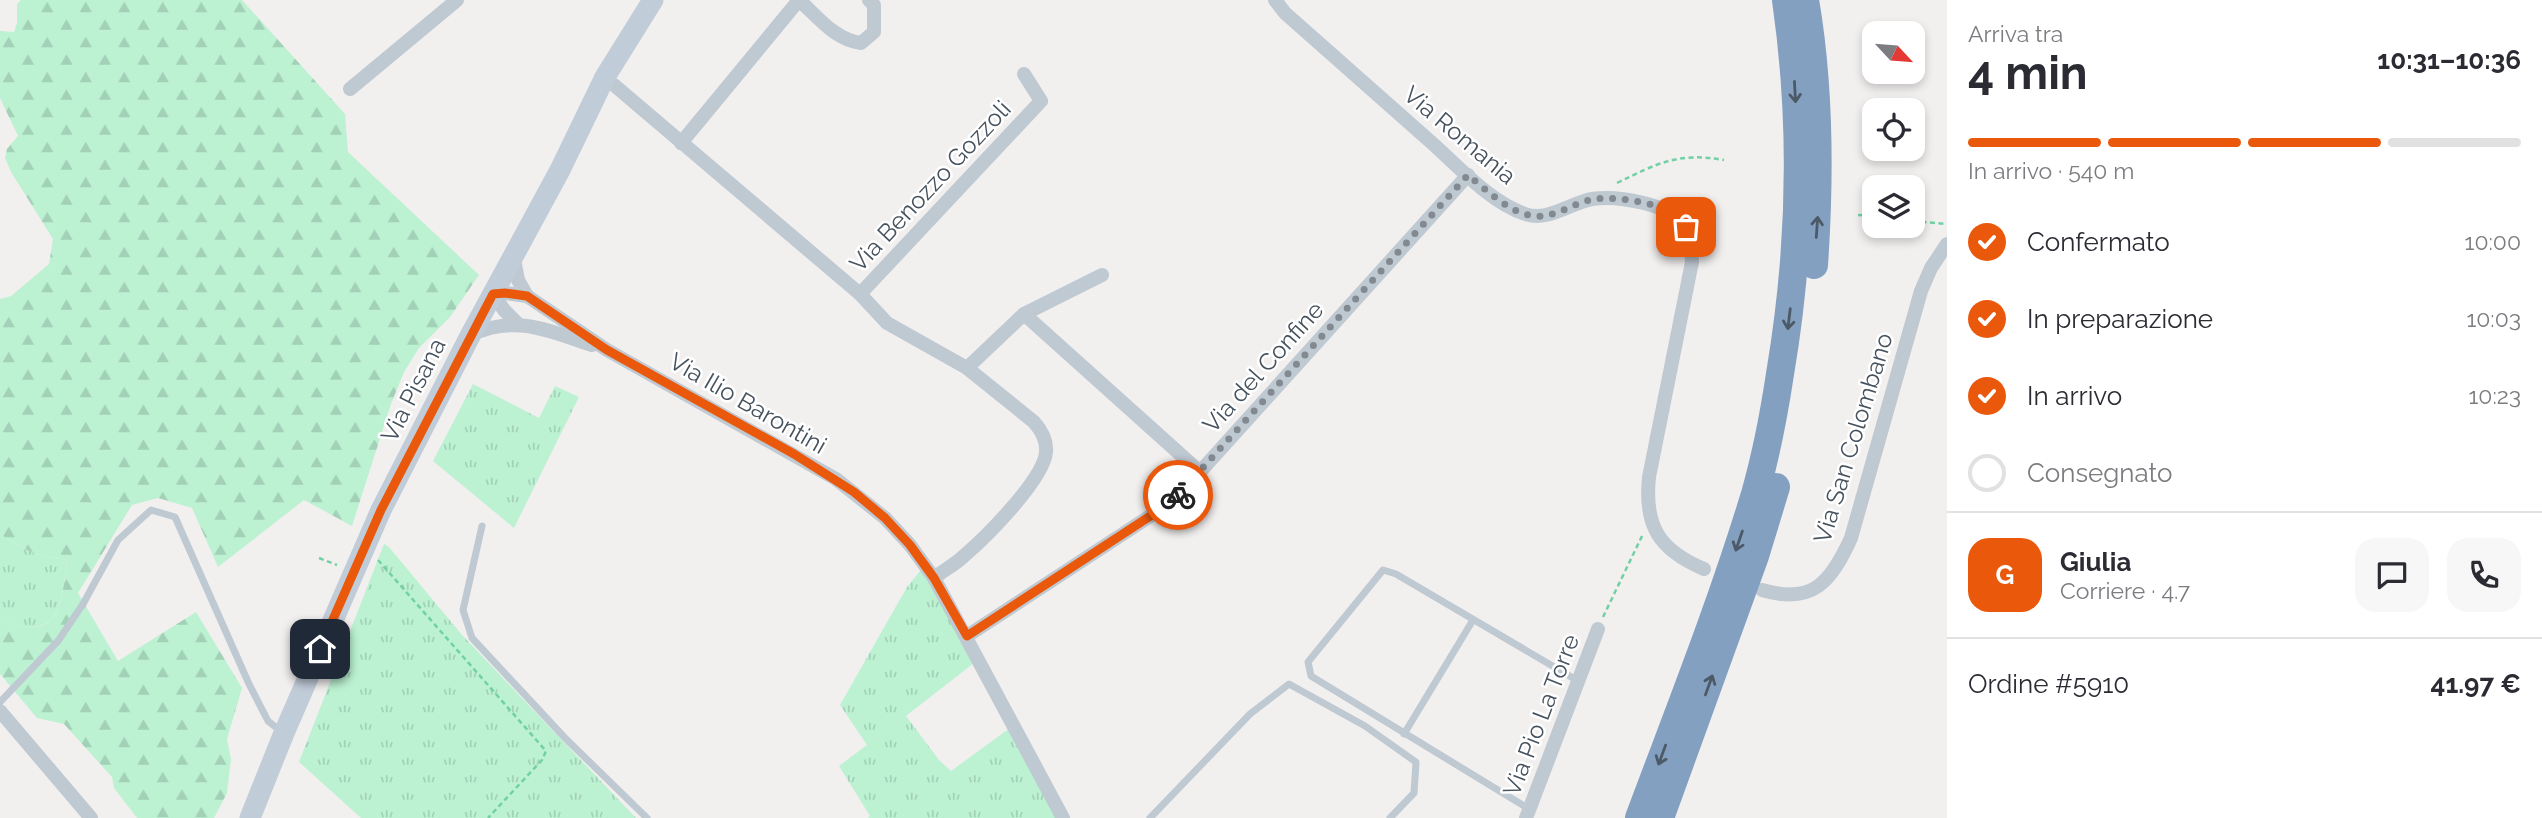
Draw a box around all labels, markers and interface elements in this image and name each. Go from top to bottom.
text: Arriva tra [1968,20,2063,47]
north arrow [1862,21,1925,84]
map controls [1862,21,1925,238]
text: 10:31–10:36 [2377,45,2521,75]
text: 4 min [1968,46,2088,100]
street label: Via Romania [1398,80,1522,190]
one-way arrow [1789,80,1802,103]
street label: Via Benozzo Gozzoli [843,95,1017,277]
button: locate [1862,98,1925,161]
text: In arrivo · 540 m [1968,157,2134,184]
button: layers [1862,175,1925,238]
pin [1656,197,1716,257]
icon: bag [1667,208,1705,246]
one-way arrow [1811,216,1824,239]
icon: check [1968,223,2006,261]
text: Confermato [2027,227,2170,257]
text: 10:00 [2465,228,2521,255]
street label: Via del Confine [1197,295,1329,439]
icon: check [1968,300,2006,338]
text: In preparazione [2027,304,2213,334]
text: 10:03 [2466,305,2521,332]
one-way arrow [1782,307,1795,330]
street label: Via San Colombano [1807,329,1899,547]
street label: Via Pisana [375,333,451,447]
street label: Via Ilio Barontini [664,346,832,460]
icon: check [1968,377,2006,415]
text: In arrivo [2027,381,2122,411]
text: 10:23 [2468,382,2521,409]
text: Consegnato [2027,458,2173,488]
courier [1143,460,1213,530]
icon: bike [1159,476,1197,514]
one-way arrow [1732,529,1744,551]
button: chat [2355,538,2429,612]
button: phone [2447,538,2521,612]
text: Giulia [2060,547,2131,577]
text: G [1996,560,2014,590]
text: Corriere · 4.7 [2060,577,2190,604]
pin [290,619,350,679]
icon: home [301,630,339,668]
street label: Via Pio La Torre [1497,630,1585,800]
text: Ordine #5910 [1968,669,2129,699]
text: 41.97 € [2431,669,2521,699]
one-way arrow [1704,674,1716,696]
one-way arrow [1655,743,1668,765]

